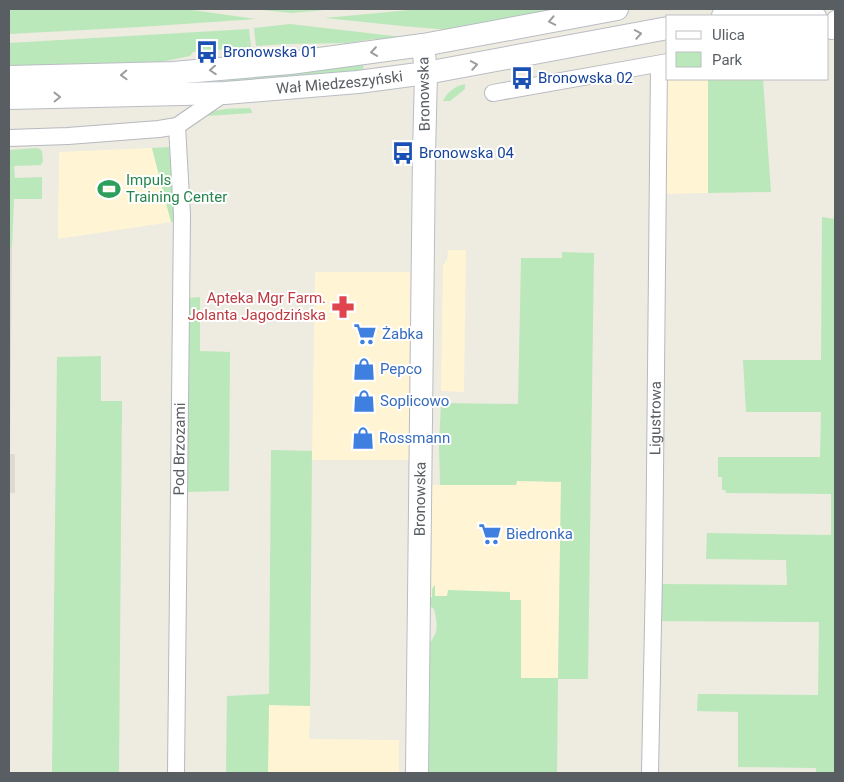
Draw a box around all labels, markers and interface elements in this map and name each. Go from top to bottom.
one-way arrow [548,15,556,26]
legend [666,15,829,80]
text: Ulica [712,26,745,44]
one-way arrow [633,30,642,40]
bus stop icon: Bronowska 01 [194,39,220,65]
place label: Bronowska 01 [223,43,318,61]
one-way arrow [370,46,378,57]
text: Park [712,51,743,69]
street label: Bronowska [414,57,434,131]
one-way arrow [470,60,479,70]
one-way arrow [209,64,217,75]
bus stop icon: Bronowska 02 [509,65,535,91]
street label: Wał Miedzeszyński [275,67,404,98]
one-way arrow [120,69,128,80]
place label: Bronowska 02 [538,69,633,87]
one-way arrow [54,92,62,102]
bus stop icon: Bronowska 04 [390,140,416,166]
place label: Bronowska 04 [419,144,515,162]
place label: Impuls Training Center [126,171,227,206]
sports icon: Impuls Training Center [96,176,122,202]
place label: Apteka Mgr Farm. Jolanta Jagodzińska [188,289,326,324]
pharmacy icon: Apteka Mgr Farm. Jolanta Jagodzińska [330,294,356,320]
supermarket icon: Żabka [352,321,378,347]
place label: Żabka [382,325,423,343]
shop icon: Pepco [351,356,377,382]
place label: Pepco [380,360,422,378]
street label: Ligustrowa [646,381,665,455]
shop icon: Soplicowo [351,388,377,414]
place label: Soplicowo [380,392,449,410]
street label: Pod Brzozami [170,403,189,496]
shop icon: Rossmann [350,425,376,451]
place label: Rossmann [379,429,450,447]
street label: Bronowska [411,462,430,536]
supermarket icon: Biedronka [477,521,503,547]
place label: Biedronka [506,525,573,543]

